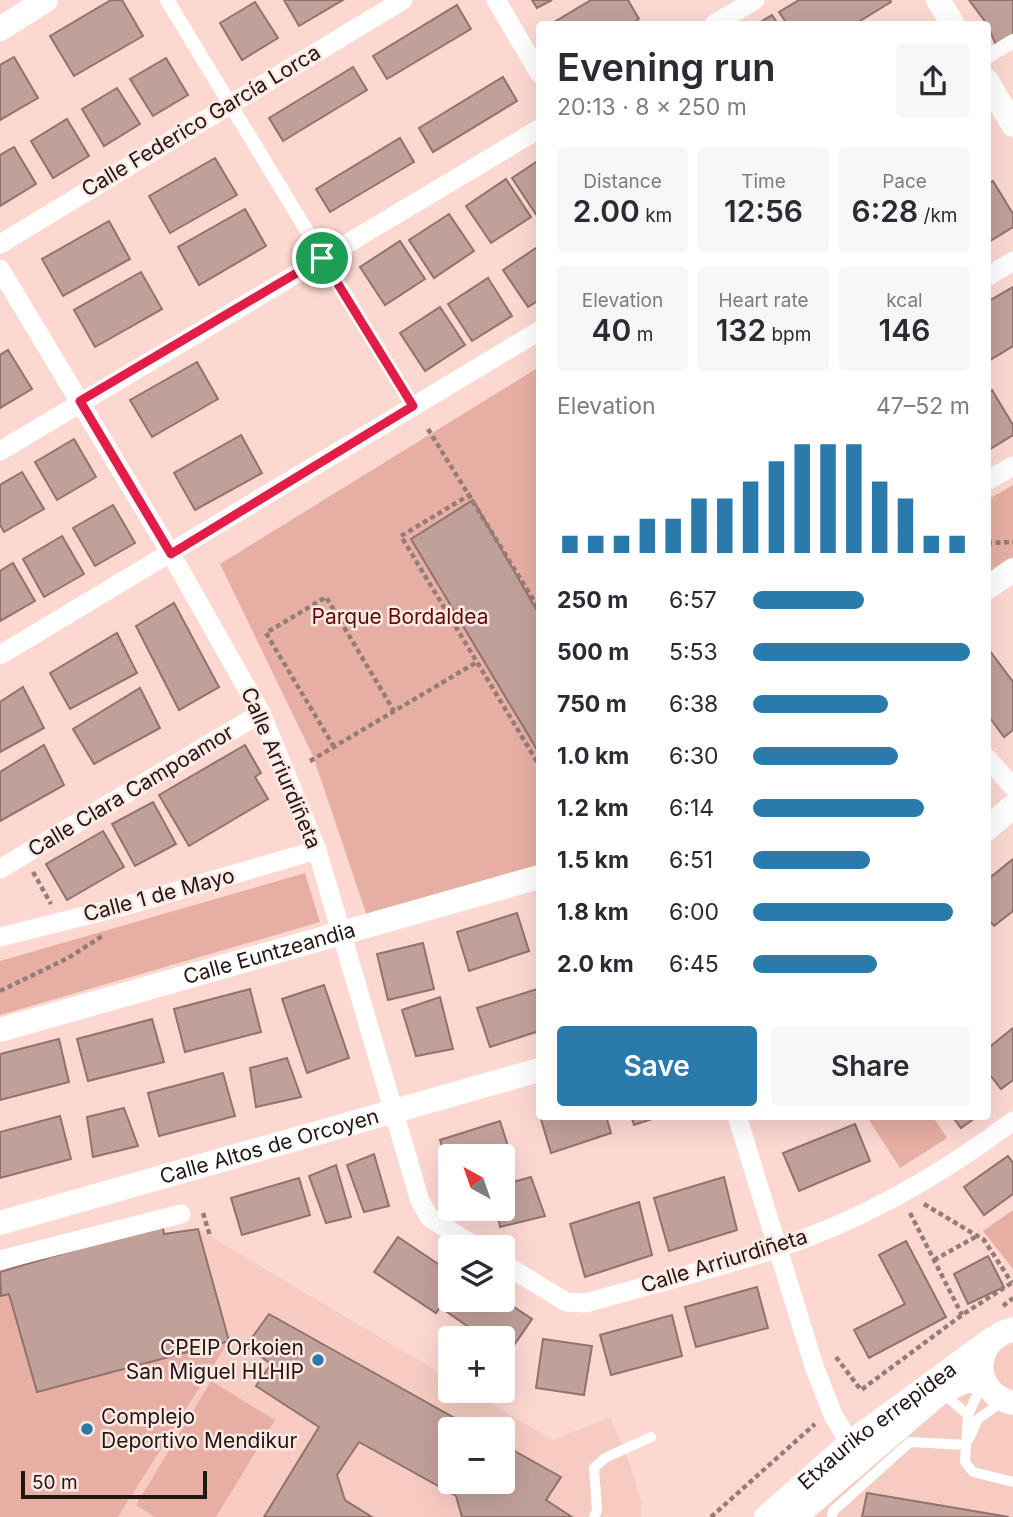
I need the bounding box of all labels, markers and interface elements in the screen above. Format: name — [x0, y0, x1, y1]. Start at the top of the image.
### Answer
street label: Calle Federico García Lorca — [77, 39, 325, 202]
text: Evening run — [557, 44, 775, 90]
button: share — [896, 44, 970, 118]
text: 20:13 · 8 × 250 m — [557, 93, 747, 121]
text: Distance — [583, 170, 662, 193]
text: Time — [741, 170, 786, 193]
text: Pace — [882, 170, 927, 193]
text: 2.00 — [573, 193, 640, 229]
text: 12:56 — [724, 193, 803, 229]
text: 6:28 — [852, 193, 918, 229]
text: km — [640, 204, 672, 227]
text: /km — [918, 204, 957, 227]
pin — [292, 228, 352, 288]
icon: arrive — [303, 239, 341, 277]
text: Elevation — [582, 289, 663, 312]
text: Heart rate — [719, 289, 809, 312]
text: kcal — [886, 289, 923, 312]
text: 40 — [592, 312, 631, 348]
text: 132 — [716, 312, 766, 348]
text: 146 — [879, 312, 930, 348]
text: m — [631, 323, 653, 346]
text: bpm — [766, 323, 811, 346]
text: Elevation — [557, 392, 656, 420]
text: 47–52 m — [876, 392, 970, 420]
text: 250 m — [557, 586, 628, 614]
text: 6:57 — [669, 586, 717, 614]
park label: Parque Bordaldea — [312, 604, 488, 629]
text: 500 m — [557, 638, 629, 666]
text: 5:53 — [669, 638, 718, 666]
street label: Calle Arriurdiñeta — [236, 683, 327, 852]
text: 750 m — [557, 690, 627, 718]
text: 6:38 — [669, 690, 718, 718]
street label: Calle Clara Campoamor — [24, 719, 238, 862]
text: 1.0 km — [557, 742, 629, 770]
text: 6:30 — [669, 742, 719, 770]
text: 1.2 km — [557, 794, 629, 822]
text: 6:14 — [669, 794, 714, 822]
text: 1.5 km — [557, 846, 629, 874]
text: 6:51 — [669, 846, 713, 874]
street label: Calle 1 de Mayo — [81, 862, 237, 927]
text: 1.8 km — [557, 898, 629, 926]
text: 6:00 — [669, 898, 719, 926]
street label: Calle Euntzeandia — [180, 917, 358, 989]
text: 2.0 km — [557, 950, 634, 978]
text: 6:45 — [669, 950, 719, 978]
button: Save — [557, 1026, 757, 1106]
button: Share — [771, 1026, 970, 1106]
street label: Calle Altos de Orcoyen — [157, 1103, 382, 1189]
north arrow — [438, 1144, 514, 1222]
map controls — [438, 1144, 515, 1494]
street label: Calle Arriurdiñeta — [638, 1223, 810, 1298]
button: layers — [438, 1235, 515, 1312]
button: + — [438, 1326, 515, 1403]
place label: CPEIP Orkoien San Miguel HLHIP — [126, 1335, 304, 1384]
marker: CPEIP Orkoien San Miguel HLHIP — [310, 1352, 326, 1368]
street label: Etxauriko errepidea — [793, 1356, 961, 1495]
place label: Complejo Deportivo Mendikur — [101, 1404, 297, 1453]
button: − — [438, 1417, 515, 1494]
marker: Complejo Deportivo Mendikur — [79, 1421, 95, 1437]
scale bar — [21, 1468, 206, 1500]
text: 50 m — [32, 1471, 78, 1494]

